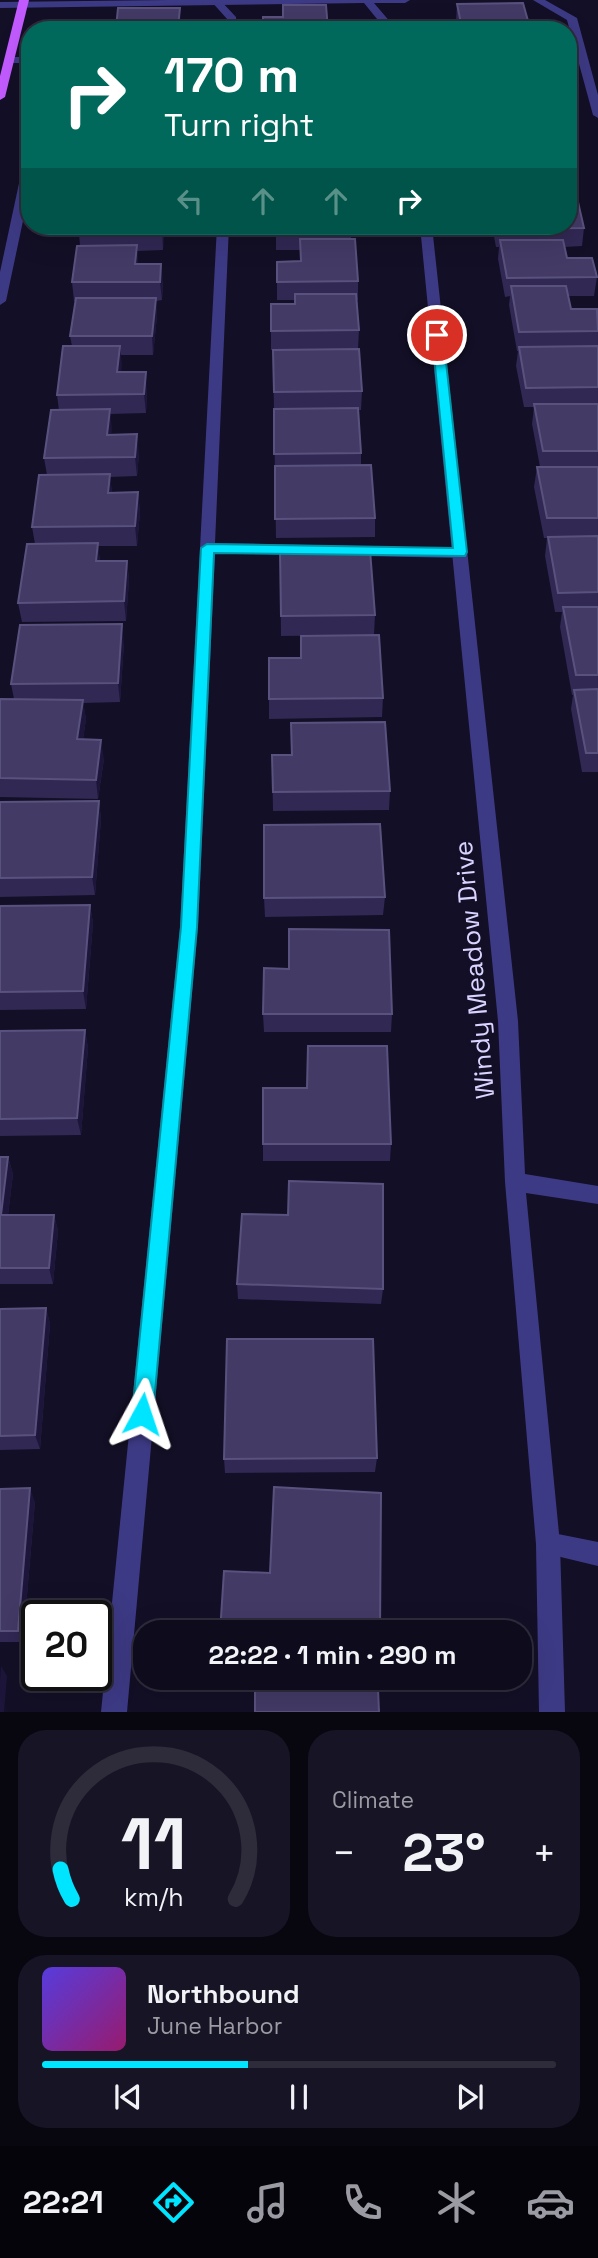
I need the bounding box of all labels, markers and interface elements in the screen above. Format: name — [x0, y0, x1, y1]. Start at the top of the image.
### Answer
text: 170 m — [164, 44, 299, 106]
icon: right — [49, 49, 140, 140]
text: Turn right — [164, 105, 314, 145]
icon: left — [171, 182, 209, 220]
icon: ahead — [244, 182, 282, 220]
icon: ahead — [317, 182, 355, 220]
icon: right — [390, 182, 428, 220]
pin — [407, 305, 467, 365]
icon: arrive — [418, 316, 456, 354]
street label: Windy Meadow Drive — [446, 839, 502, 1101]
position arrow — [105, 1377, 179, 1451]
speed limit sign: 20 — [21, 1600, 112, 1691]
text: 22:22 · 1 min · 290 m — [209, 1638, 456, 1672]
text: Climate — [332, 1785, 414, 1815]
text: 11 — [121, 1798, 187, 1891]
text: 23° — [403, 1820, 486, 1886]
text: − — [332, 1829, 356, 1877]
text: + — [532, 1829, 556, 1877]
text: km/h — [124, 1881, 184, 1913]
text: Northbound — [147, 1977, 300, 2011]
text: June Harbor — [147, 2011, 282, 2041]
icon: previous — [109, 2078, 147, 2116]
icon: pause — [280, 2078, 318, 2116]
icon: next — [451, 2078, 489, 2116]
icon: directions — [149, 2178, 198, 2227]
icon: music — [243, 2178, 292, 2227]
icon: phone — [338, 2178, 387, 2227]
icon: climate — [432, 2178, 481, 2227]
icon: car — [526, 2178, 575, 2227]
text: 22:21 — [23, 2182, 104, 2222]

